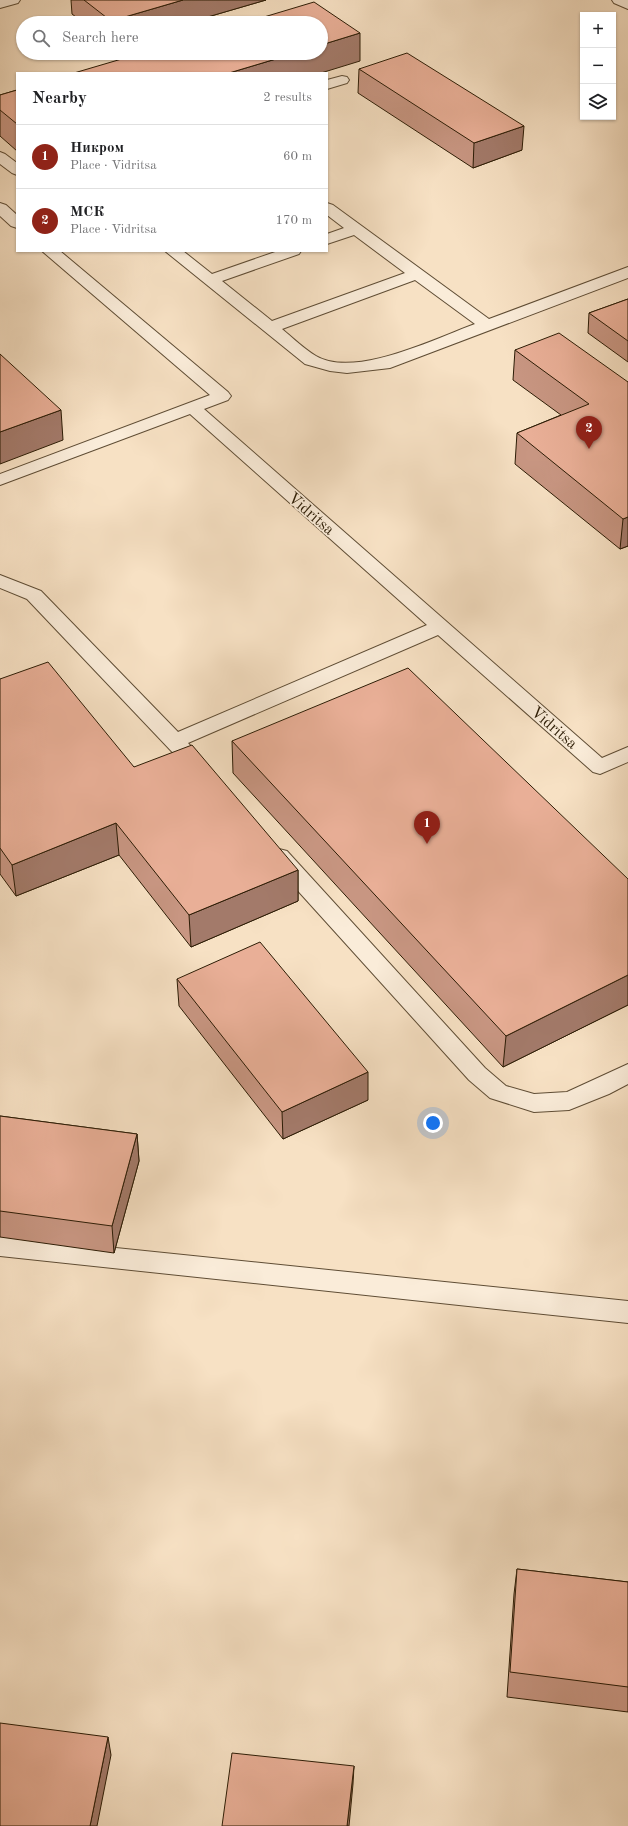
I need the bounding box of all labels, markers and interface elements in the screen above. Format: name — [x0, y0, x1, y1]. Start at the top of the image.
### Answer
map controls — [580, 12, 616, 120]
button: + — [580, 12, 616, 48]
search box — [16, 16, 328, 60]
icon: search — [30, 27, 52, 49]
text: Search here — [62, 31, 139, 46]
button: − — [580, 48, 616, 84]
button: layers — [580, 84, 616, 120]
text: Nearby — [32, 90, 87, 107]
text: 2 results — [263, 91, 312, 104]
text: Никром — [70, 141, 124, 156]
text: 1 — [41, 150, 49, 163]
text: 60 m — [283, 150, 312, 163]
text: Place · Vidritsa — [70, 159, 157, 172]
text: МСК — [70, 205, 104, 220]
text: 2 — [41, 214, 49, 227]
text: 170 m — [275, 214, 312, 227]
text: Place · Vidritsa — [70, 223, 157, 236]
pin: 2 — [576, 416, 602, 449]
street label: Vidritsa — [284, 490, 337, 539]
street label: Vidritsa — [527, 704, 580, 753]
pin: 1 — [414, 811, 440, 844]
your location — [423, 1113, 443, 1133]

